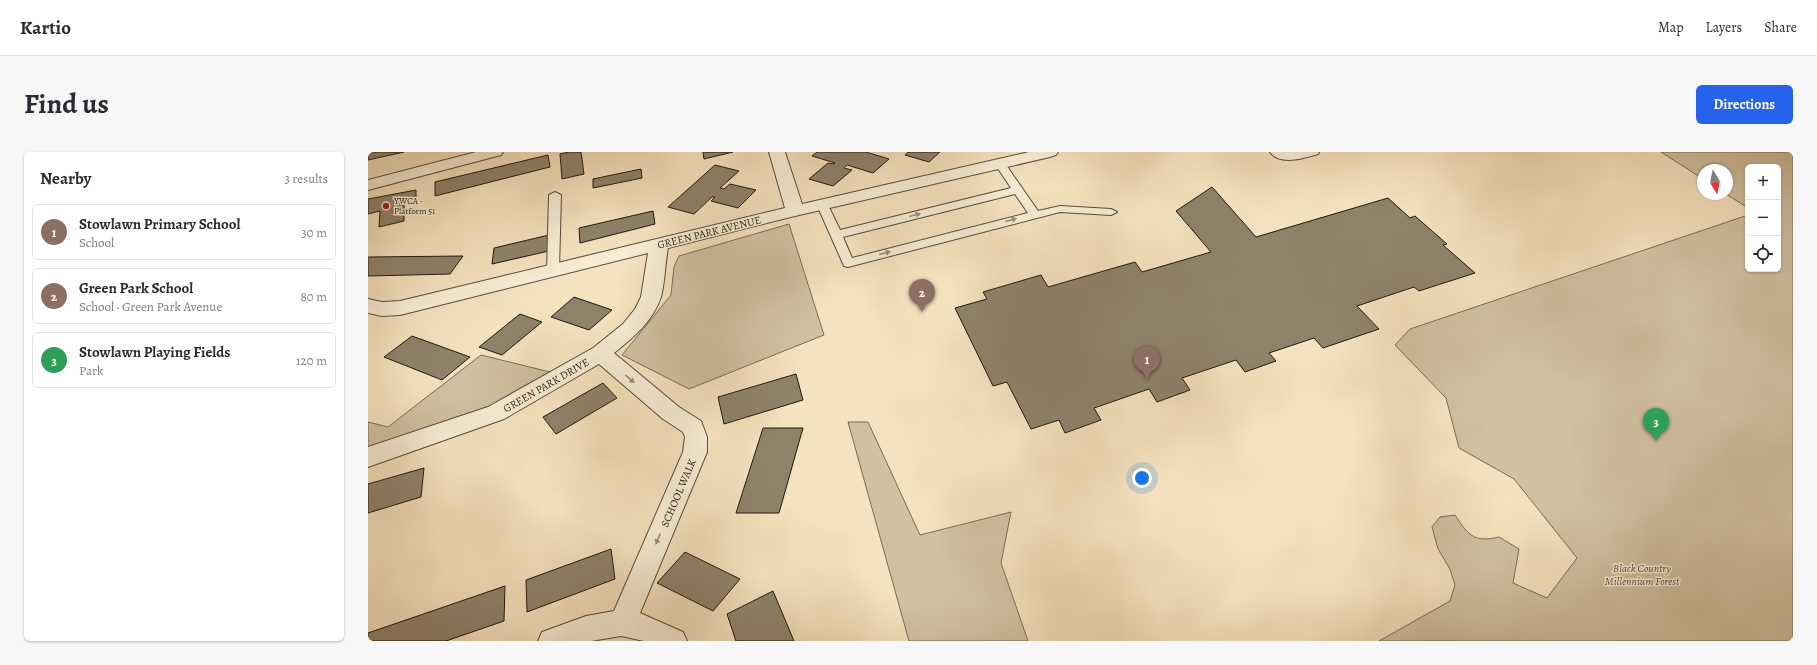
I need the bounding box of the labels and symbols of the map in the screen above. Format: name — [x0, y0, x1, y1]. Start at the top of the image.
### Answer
north arrow — [1697, 164, 1733, 200]
place label: YWCA - Platform 51 — [393, 195, 435, 217]
marker: YWCA - Platform 51 — [381, 201, 391, 211]
street label: GREEN PARK AVENUE — [656, 212, 762, 253]
one-way arrow — [909, 212, 921, 218]
one-way arrow — [1005, 217, 1017, 223]
one-way arrow — [879, 249, 892, 255]
pin: 2 — [909, 279, 935, 312]
pin: 1 — [1134, 346, 1160, 379]
street label: GREEN PARK DRIVE — [501, 355, 592, 416]
one-way arrow — [625, 374, 636, 383]
pin: 3 — [1643, 408, 1669, 441]
street label: SCHOOL WALK — [657, 457, 700, 529]
your location — [1132, 468, 1152, 488]
one-way arrow — [655, 534, 661, 545]
park label: Black Country Millennium Forest — [1605, 561, 1680, 589]

